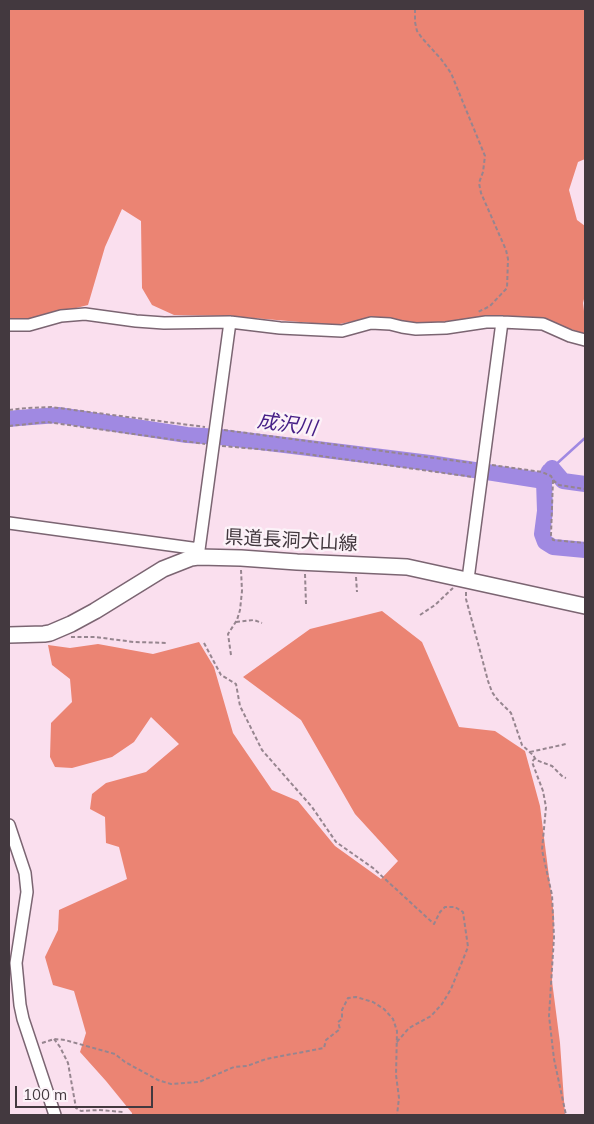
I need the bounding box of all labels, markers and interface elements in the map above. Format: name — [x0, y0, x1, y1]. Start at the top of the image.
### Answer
water label: 成沢川 — [256, 409, 318, 441]
street label: 県道長洞犬山線 — [224, 526, 358, 556]
scale bar — [18, 1076, 155, 1108]
text: 100 m — [23, 1085, 67, 1104]

